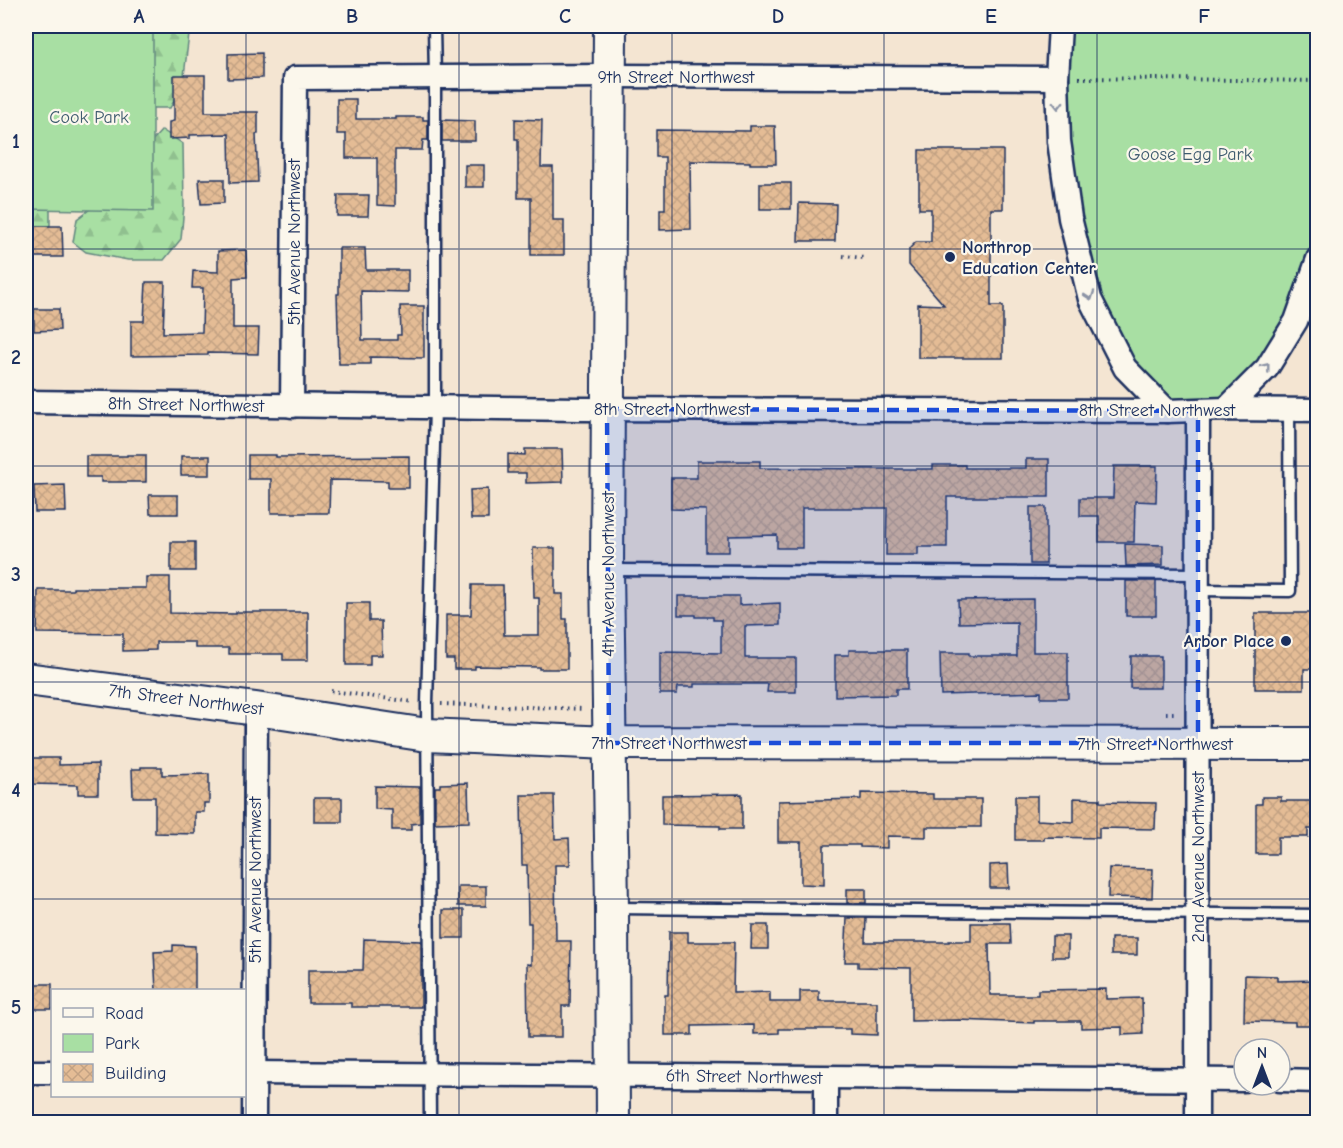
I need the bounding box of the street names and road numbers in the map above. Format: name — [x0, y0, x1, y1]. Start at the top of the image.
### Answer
street label: 9th Street Northwest — [598, 67, 755, 88]
street label: 5th Avenue Northwest — [284, 158, 305, 325]
street label: 8th Street Northwest — [108, 393, 265, 417]
street label: 8th Street Northwest — [594, 399, 751, 420]
street label: 8th Street Northwest — [1079, 400, 1236, 421]
street label: 4th Avenue Northwest — [598, 490, 619, 657]
street label: 7th Street Northwest — [107, 680, 265, 720]
street label: 7th Street Northwest — [591, 733, 748, 754]
street label: 7th Street Northwest — [1077, 734, 1234, 755]
street label: 2nd Avenue Northwest — [1188, 771, 1209, 943]
street label: 5th Avenue Northwest — [245, 796, 266, 963]
street label: 6th Street Northwest — [665, 1065, 824, 1089]

